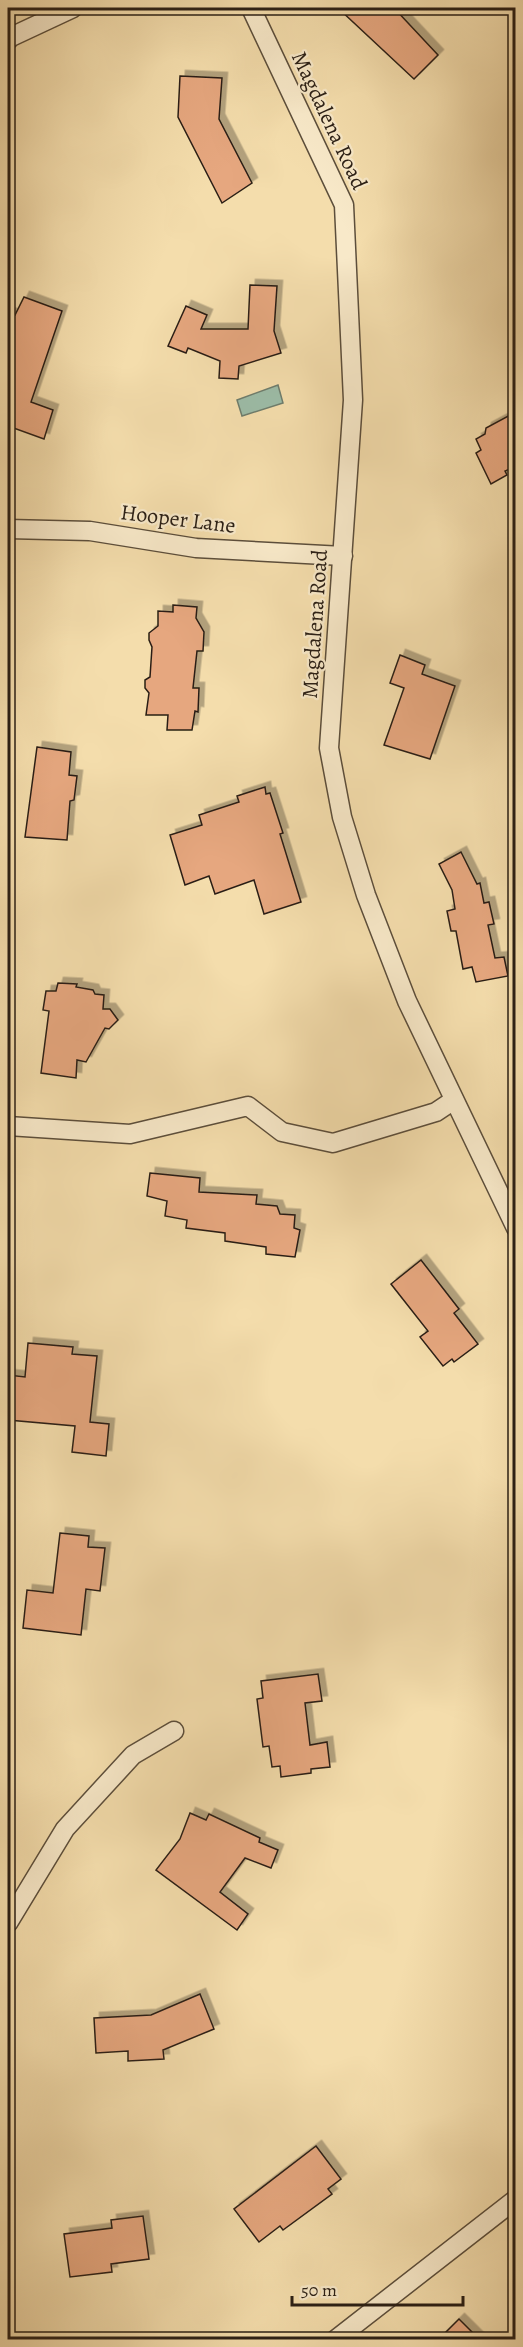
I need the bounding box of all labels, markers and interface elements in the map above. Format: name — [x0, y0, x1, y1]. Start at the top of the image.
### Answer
street label: Magdalena Road — [284, 46, 374, 195]
street label: Hooper Lane — [119, 497, 237, 541]
street label: Magdalena Road — [295, 548, 335, 700]
scale bar — [292, 2269, 463, 2307]
text: 50 m — [301, 2278, 337, 2302]

